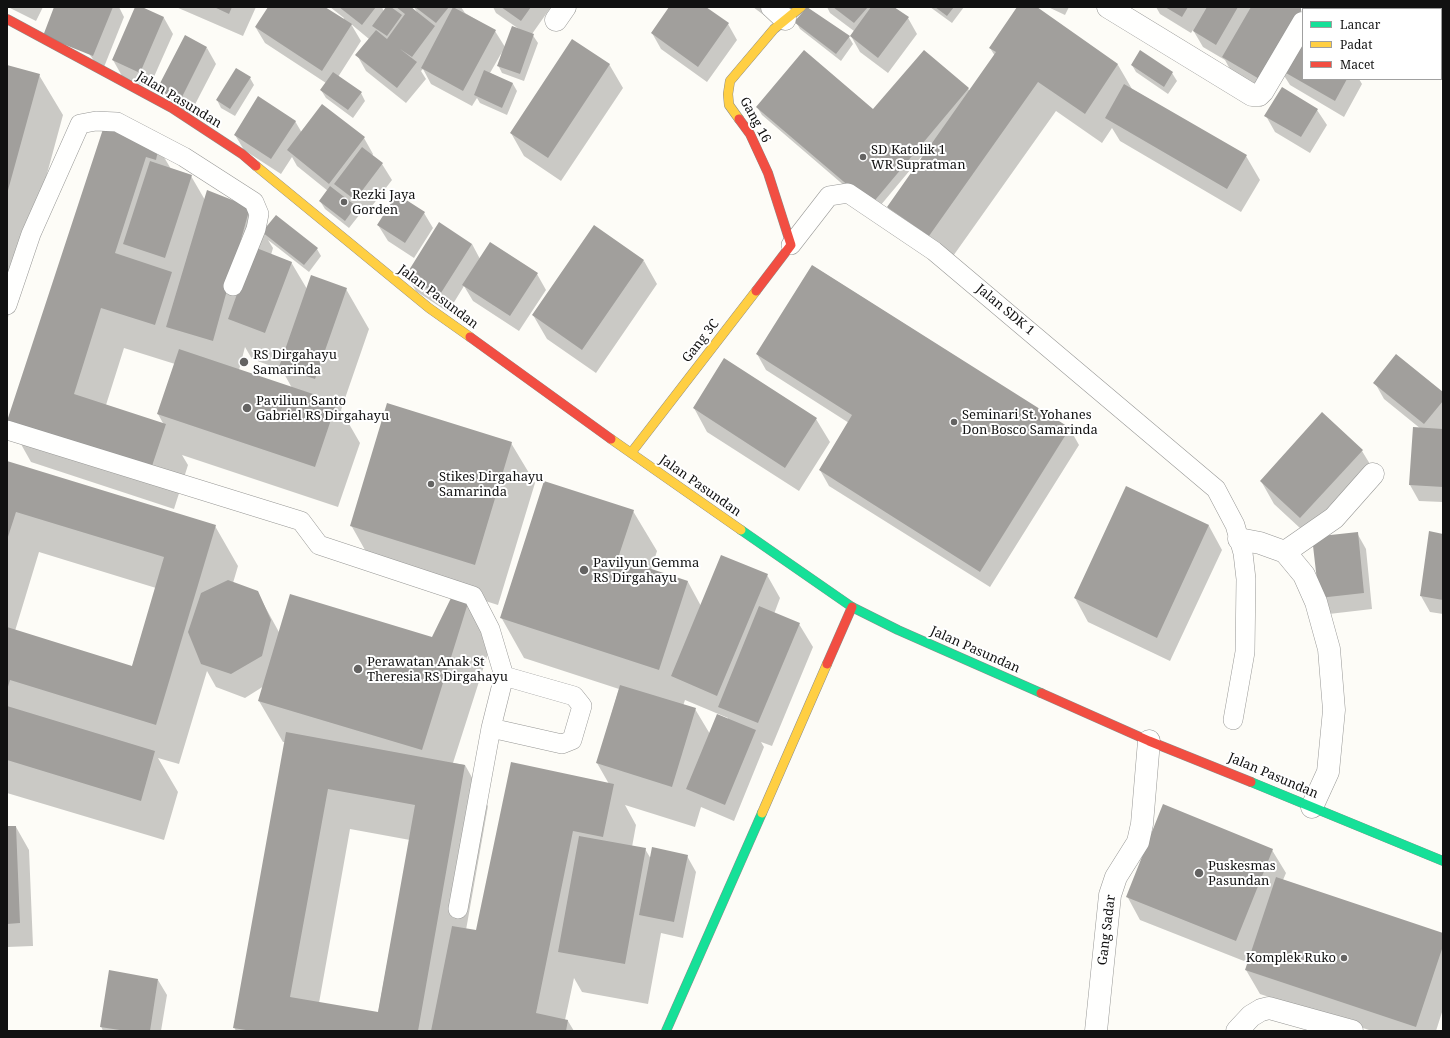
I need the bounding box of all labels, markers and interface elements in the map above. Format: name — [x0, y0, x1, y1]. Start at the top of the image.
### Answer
legend — [1302, 8, 1442, 80]
text: Lancar — [1340, 16, 1380, 33]
text: Padat — [1340, 36, 1372, 53]
text: Macet — [1340, 56, 1375, 73]
street label: Jalan Pasundan — [134, 68, 224, 132]
street label: Gang 16 — [736, 94, 774, 146]
place label: SD Katolik 1 WR Supratman — [871, 142, 966, 173]
marker: SD Katolik 1 WR Supratman — [858, 152, 868, 162]
place label: Rezki Jaya Gorden — [352, 187, 416, 218]
marker: Rezki Jaya Gorden — [339, 197, 349, 207]
street label: Jalan Pasundan — [395, 262, 481, 332]
street label: Jalan SDK 1 — [973, 281, 1037, 339]
street label: Gang 3C — [679, 316, 723, 366]
place label: RS Dirgahayu Samarinda — [253, 347, 337, 378]
marker: RS Dirgahayu Samarinda — [238, 356, 250, 368]
place label: Paviliun Santo Gabriel RS Dirgahayu — [256, 393, 389, 424]
marker: Paviliun Santo Gabriel RS Dirgahayu — [241, 402, 253, 414]
place label: Seminari St. Yohanes Don Bosco Samarinda — [962, 407, 1098, 438]
marker: Seminari St. Yohanes Don Bosco Samarinda — [949, 417, 959, 427]
street label: Jalan Pasundan — [656, 452, 744, 520]
place label: Stikes Dirgahayu Samarinda — [439, 469, 543, 500]
marker: Stikes Dirgahayu Samarinda — [426, 479, 436, 489]
place label: Pavilyun Gemma RS Dirgahayu — [593, 555, 699, 586]
marker: Pavilyun Gemma RS Dirgahayu — [578, 564, 590, 576]
street label: Jalan Pasundan — [928, 623, 1022, 677]
place label: Perawatan Anak St Theresia RS Dirgahayu — [367, 654, 508, 685]
marker: Perawatan Anak St Theresia RS Dirgahayu — [352, 663, 364, 675]
street label: Jalan Pasundan — [1226, 750, 1320, 802]
place label: Puskesmas Pasundan — [1208, 858, 1276, 889]
marker: Puskesmas Pasundan — [1193, 867, 1205, 879]
street label: Gang Sadar — [1095, 894, 1119, 966]
place label: Komplek Ruko — [1246, 950, 1336, 966]
marker: Komplek Ruko — [1339, 953, 1349, 963]

